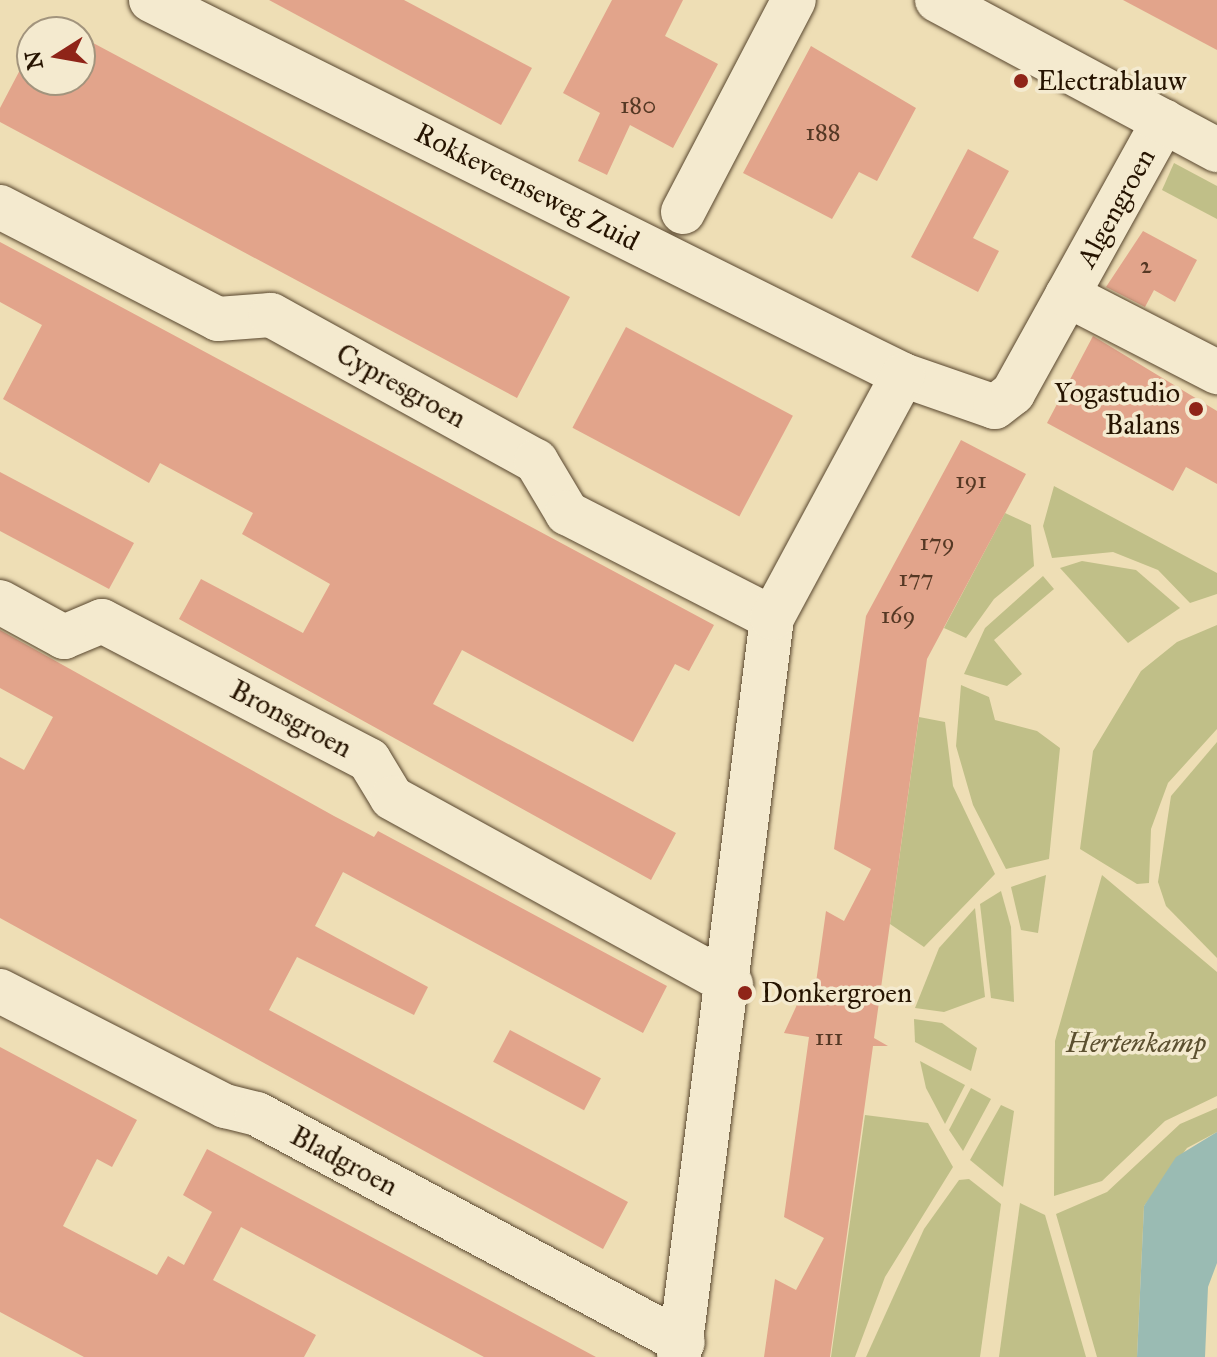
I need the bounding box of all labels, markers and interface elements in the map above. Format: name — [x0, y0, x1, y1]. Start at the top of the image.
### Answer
north arrow — [16, 16, 96, 96]
text: N — [19, 49, 49, 72]
place label: Electrablauw — [1037, 64, 1186, 98]
marker: Electrablauw — [1012, 72, 1030, 90]
house number: 180 — [620, 92, 656, 120]
street label: Rokkeveenseweg Zuid — [409, 116, 645, 258]
house number: 188 — [805, 119, 841, 147]
street label: Algengroen — [1070, 143, 1162, 273]
house number: 2 — [1140, 252, 1152, 280]
street label: Cypresgroen — [330, 337, 472, 435]
place label: Yogastudio Balans — [1054, 376, 1180, 442]
marker: Yogastudio Balans — [1187, 400, 1205, 418]
house number: 191 — [955, 467, 987, 495]
house number: 179 — [919, 529, 955, 557]
house number: 177 — [898, 565, 934, 593]
house number: 169 — [881, 602, 915, 630]
street label: Bronsgroen — [224, 673, 358, 765]
place label: Donkergroen — [761, 976, 912, 1010]
marker: Donkergroen — [736, 984, 754, 1002]
house number: 111 — [815, 1024, 843, 1052]
park label: Hertenkamp — [1066, 1026, 1206, 1060]
street label: Bladgroen — [285, 1119, 403, 1203]

